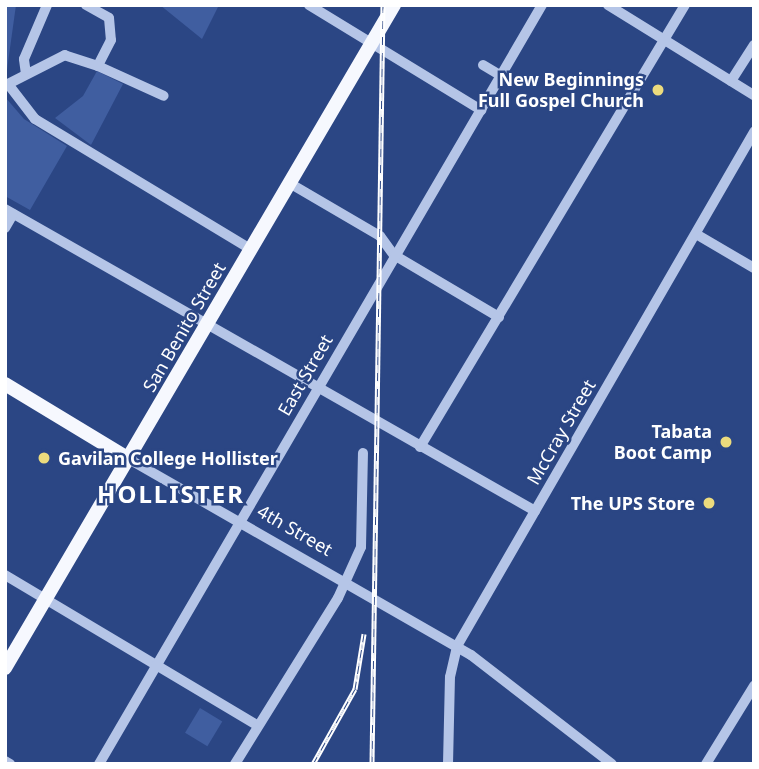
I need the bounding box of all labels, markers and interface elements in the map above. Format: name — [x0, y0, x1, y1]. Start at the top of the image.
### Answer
place label: New Beginnings Full Gospel Church — [478, 69, 644, 112]
marker: New Beginnings Full Gospel Church — [650, 82, 666, 98]
street label: San Benito Street — [138, 258, 230, 396]
street label: East Street — [273, 331, 337, 419]
street label: McCray Street — [522, 376, 600, 488]
place label: Tabata Boot Camp — [614, 421, 712, 464]
marker: Tabata Boot Camp — [718, 434, 734, 450]
place label: Gavilan College Hollister — [58, 447, 278, 469]
marker: Gavilan College Hollister — [36, 450, 52, 466]
district label: HOLLISTER — [98, 480, 244, 508]
place label: The UPS Store — [571, 492, 695, 514]
marker: The UPS Store — [701, 495, 717, 511]
street label: 4th Street — [254, 500, 336, 560]

